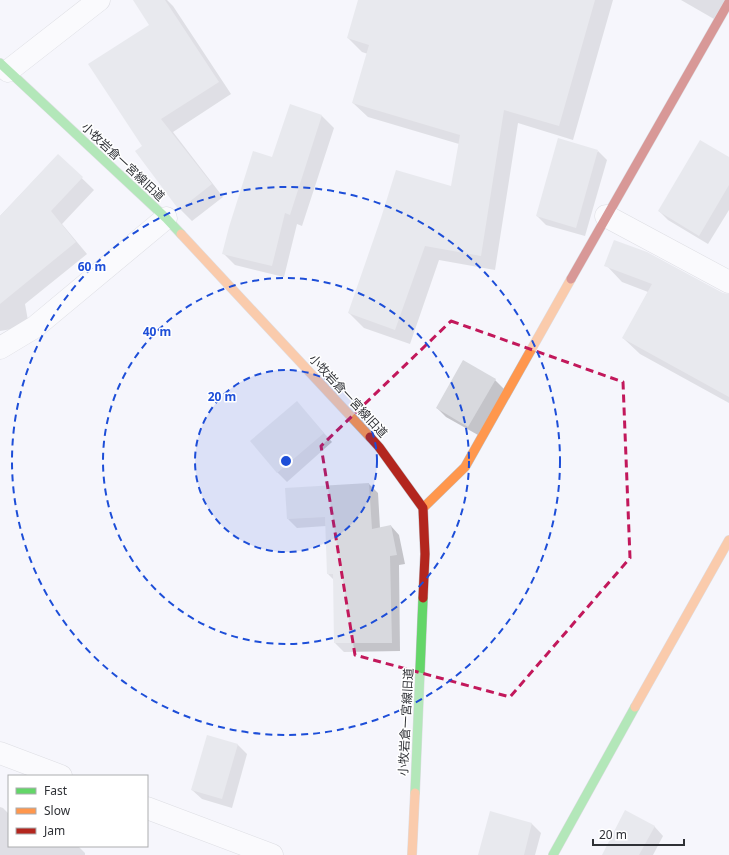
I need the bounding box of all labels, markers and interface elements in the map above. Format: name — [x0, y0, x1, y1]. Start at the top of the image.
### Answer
street label: 小牧岩倉一宮線旧道 — [78, 119, 169, 205]
text: 60 m — [78, 258, 106, 275]
text: 40 m — [143, 323, 171, 340]
street label: 小牧岩倉一宮線旧道 — [305, 350, 391, 441]
text: 20 m — [208, 388, 236, 405]
centre of rings — [279, 454, 293, 468]
street label: 小牧岩倉一宮線旧道 — [394, 668, 417, 776]
legend — [8, 775, 148, 847]
text: Fast — [44, 782, 68, 799]
text: Slow — [44, 802, 71, 819]
scale bar — [593, 821, 684, 847]
text: Jam — [43, 822, 65, 839]
text: 20 m — [599, 826, 627, 843]

